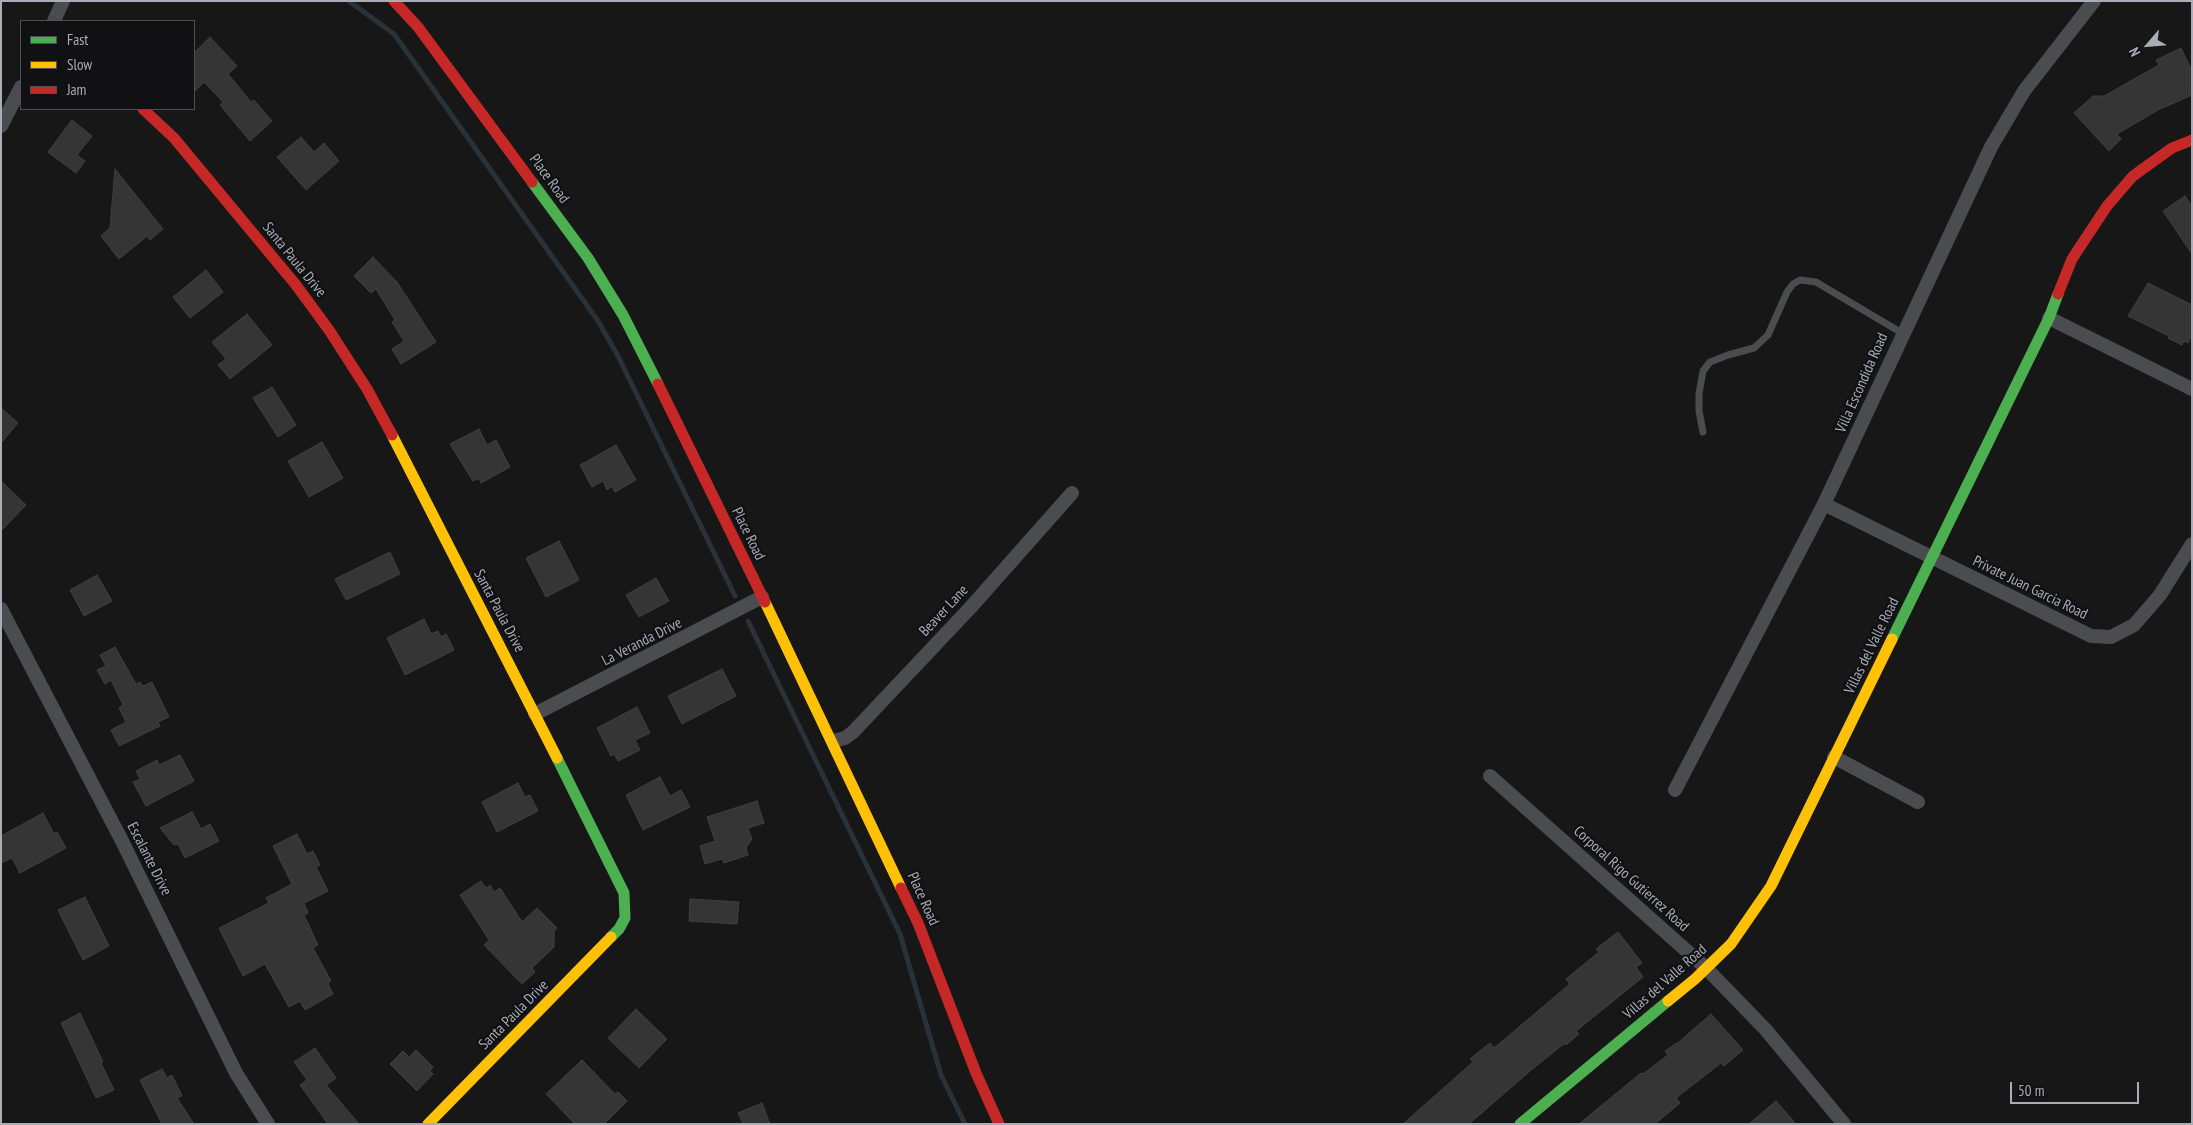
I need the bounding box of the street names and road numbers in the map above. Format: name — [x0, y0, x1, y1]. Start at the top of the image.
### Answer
street label: Place Road — [525, 151, 573, 207]
street label: Santa Paula Drive — [258, 219, 330, 301]
street label: Villa Escondida Road — [1832, 330, 1892, 436]
street label: Place Road — [728, 505, 768, 563]
street label: Private Juan Garcia Road — [1970, 552, 2090, 624]
street label: Santa Paula Drive — [470, 567, 528, 655]
street label: Beaver Lane — [916, 582, 972, 640]
street label: Villas del Valle Road — [1841, 595, 1903, 697]
street label: La Veranda Drive — [599, 614, 685, 670]
street label: Escalante Drive — [123, 819, 175, 899]
street label: Corporal Rigo Gutierrez Road — [1569, 822, 1693, 936]
street label: Place Road — [903, 870, 943, 928]
street label: Villas del Valle Road — [1619, 941, 1711, 1023]
street label: Santa Paula Drive — [475, 976, 553, 1054]

